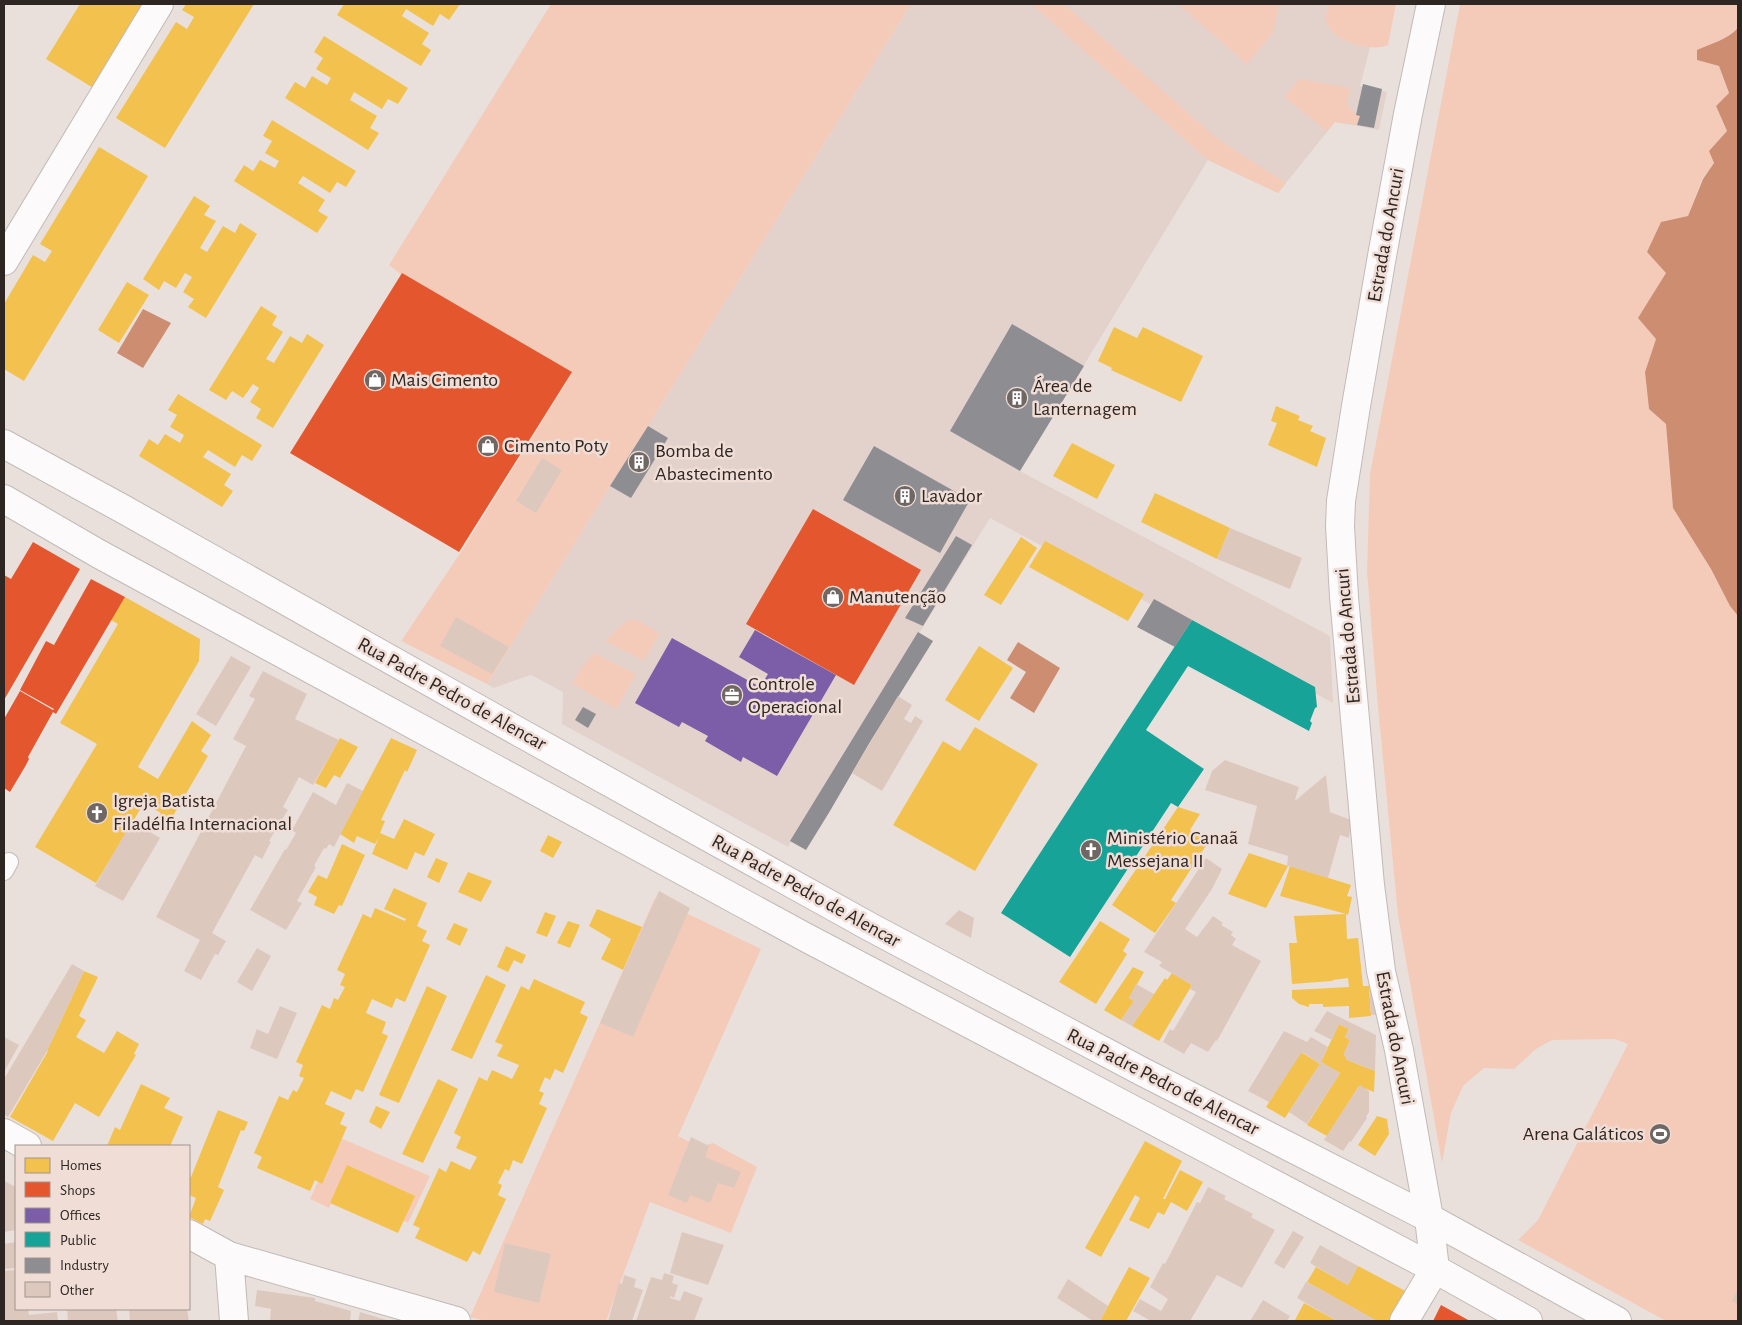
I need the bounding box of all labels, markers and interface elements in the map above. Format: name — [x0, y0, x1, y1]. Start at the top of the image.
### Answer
street label: Estrada do Ancuri — [1364, 166, 1408, 304]
shop icon: Mais Cimento — [363, 368, 387, 392]
place label: Mais Cimento — [391, 370, 498, 390]
place label: Área de Lanternagem — [1033, 375, 1137, 419]
building icon: Área de Lanternagem — [1005, 386, 1029, 410]
shop icon: Cimento Poty — [476, 434, 500, 458]
place label: Cimento Poty — [504, 436, 609, 456]
place label: Bomba de Abastecimento — [655, 441, 773, 484]
building icon: Bomba de Abastecimento — [627, 450, 651, 474]
building icon: Lavador — [893, 484, 917, 508]
place label: Lavador — [921, 486, 983, 506]
street label: Estrada do Ancuri — [1332, 567, 1364, 705]
shop icon: Manutenção — [821, 585, 845, 609]
place label: Manutenção — [849, 587, 946, 607]
street label: Rua Padre Pedro de Alencar — [354, 634, 550, 755]
place label: Controle Operacional — [748, 674, 842, 717]
office icon: Controle Operacional — [720, 683, 744, 707]
place label: Igreja Batista Filadélfia Internacional — [113, 791, 292, 834]
church icon: Igreja Batista Filadélfia Internacional — [85, 801, 109, 825]
place label: Ministério Canaã Messejana II — [1107, 828, 1238, 871]
street label: Rua Padre Pedro de Alencar — [708, 831, 904, 952]
church icon: Ministério Canaã Messejana II — [1079, 838, 1103, 862]
street label: Estrada do Ancuri — [1372, 969, 1418, 1107]
street label: Rua Padre Pedro de Alencar — [1064, 1025, 1263, 1139]
sports icon: Arena Galáticos — [1648, 1122, 1672, 1146]
place label: Arena Galáticos — [1523, 1124, 1644, 1144]
legend — [15, 1145, 190, 1310]
text: Homes — [60, 1158, 102, 1173]
text: Shops — [60, 1183, 95, 1198]
text: Offices — [60, 1208, 101, 1223]
text: Public — [60, 1233, 96, 1248]
text: Industry — [60, 1258, 109, 1273]
text: Other — [60, 1283, 94, 1298]

